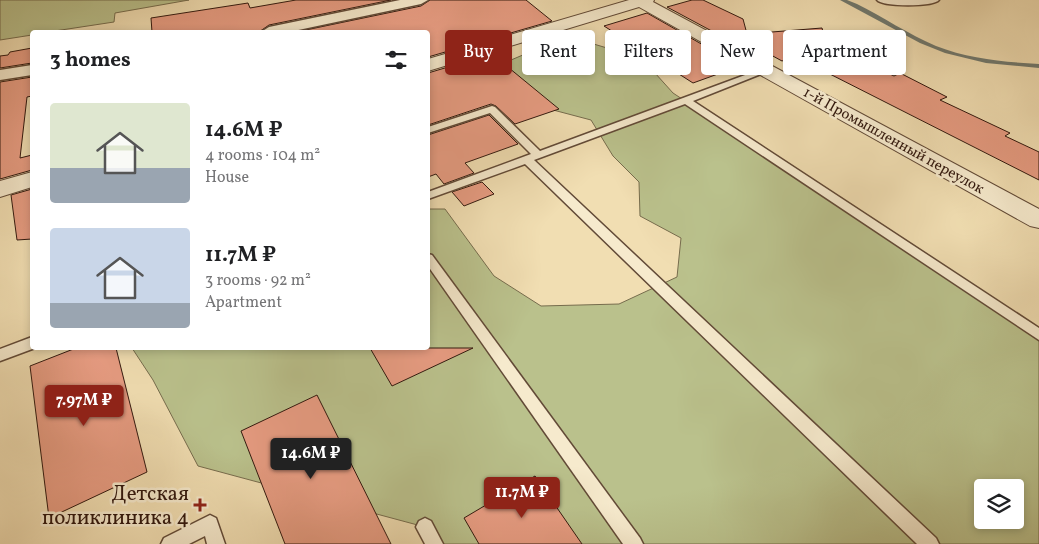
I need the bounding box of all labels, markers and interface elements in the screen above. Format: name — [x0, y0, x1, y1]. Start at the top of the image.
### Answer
chip: Buy — [445, 30, 512, 75]
chip: Rent — [522, 30, 595, 75]
chip: Filters — [605, 30, 691, 75]
chip: New — [701, 30, 773, 75]
chip: Apartment — [783, 30, 906, 75]
text: 3 homes — [50, 46, 131, 75]
icon: filters — [382, 46, 410, 74]
street label: 1-й Промышленный переулок — [799, 83, 988, 200]
text: 14.6M ₽ — [205, 116, 283, 145]
icon: home — [90, 123, 150, 183]
text: 4 rooms · 104 m² — [205, 145, 320, 167]
text: House — [205, 167, 249, 189]
text: 11.7M ₽ — [205, 241, 276, 270]
icon: home — [90, 248, 150, 308]
text: 3 rooms · 92 m² — [205, 270, 311, 292]
text: Apartment — [205, 292, 282, 314]
pin: 7.97M ₽ — [38, 384, 130, 427]
text: 7.97M ₽ — [56, 390, 112, 412]
pin: 14.6M ₽ — [265, 438, 357, 480]
text: 14.6M ₽ — [281, 443, 341, 465]
pin: 11.7M ₽ — [476, 476, 568, 519]
map controls — [974, 479, 1024, 529]
button: layers — [974, 479, 1024, 529]
place label: Детская поликлиника 4 — [42, 480, 189, 533]
text: 11.7M ₽ — [495, 482, 549, 504]
marker: Детская поликлиника 4 — [193, 498, 207, 512]

